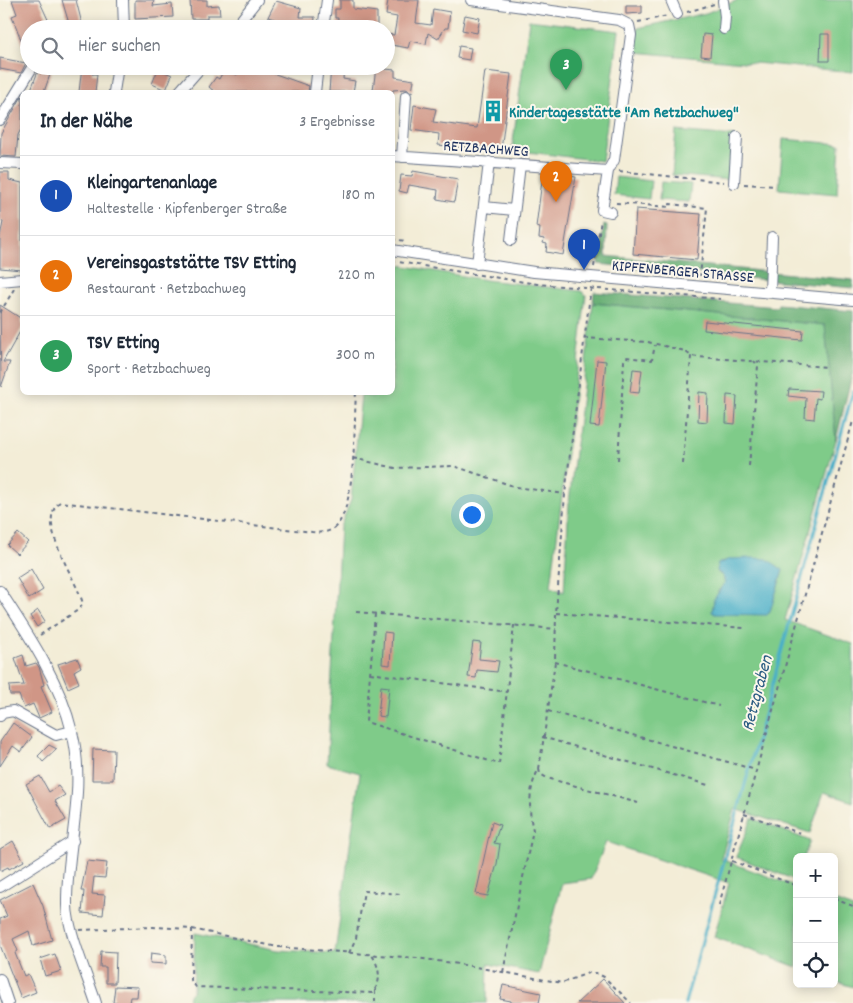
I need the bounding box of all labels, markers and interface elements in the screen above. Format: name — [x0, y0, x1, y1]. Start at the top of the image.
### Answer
search box — [20, 20, 395, 75]
icon: search — [38, 34, 66, 62]
text: Hier suchen — [78, 34, 161, 61]
pin: 3 — [550, 49, 582, 90]
building icon: Kindertagesstätte "Am Retzbachweg" — [480, 98, 506, 124]
place label: Kindertagesstätte "Am Retzbachweg" — [509, 102, 739, 125]
text: In der Nähe — [40, 108, 132, 138]
text: 3 Ergebnisse — [299, 111, 375, 134]
street label: RETZBACHWEG — [442, 135, 529, 164]
pin: 2 — [540, 161, 572, 202]
text: Kleingartenanlage — [87, 171, 217, 198]
text: 1 — [54, 184, 58, 207]
text: 180 m — [342, 184, 375, 207]
text: Haltestelle · Kipfenberger Straße — [87, 198, 287, 221]
pin: 1 — [568, 229, 600, 270]
text: Vereinsgaststätte TSV Etting — [87, 251, 296, 278]
street label: KIPFENBERGER STRASSE — [611, 255, 756, 290]
text: 2 — [53, 264, 60, 287]
text: 220 m — [338, 264, 375, 287]
text: Restaurant · Retzbachweg — [87, 278, 246, 301]
text: TSV Etting — [87, 331, 160, 358]
text: 3 — [52, 344, 60, 367]
text: 300 m — [336, 344, 375, 367]
text: Sport · Retzbachweg — [87, 358, 211, 381]
your location — [459, 502, 485, 528]
water label: Retzgraben — [736, 652, 781, 734]
map controls — [793, 853, 838, 988]
button: + — [793, 853, 838, 898]
button: − — [793, 898, 838, 943]
button: locate — [793, 943, 838, 988]

